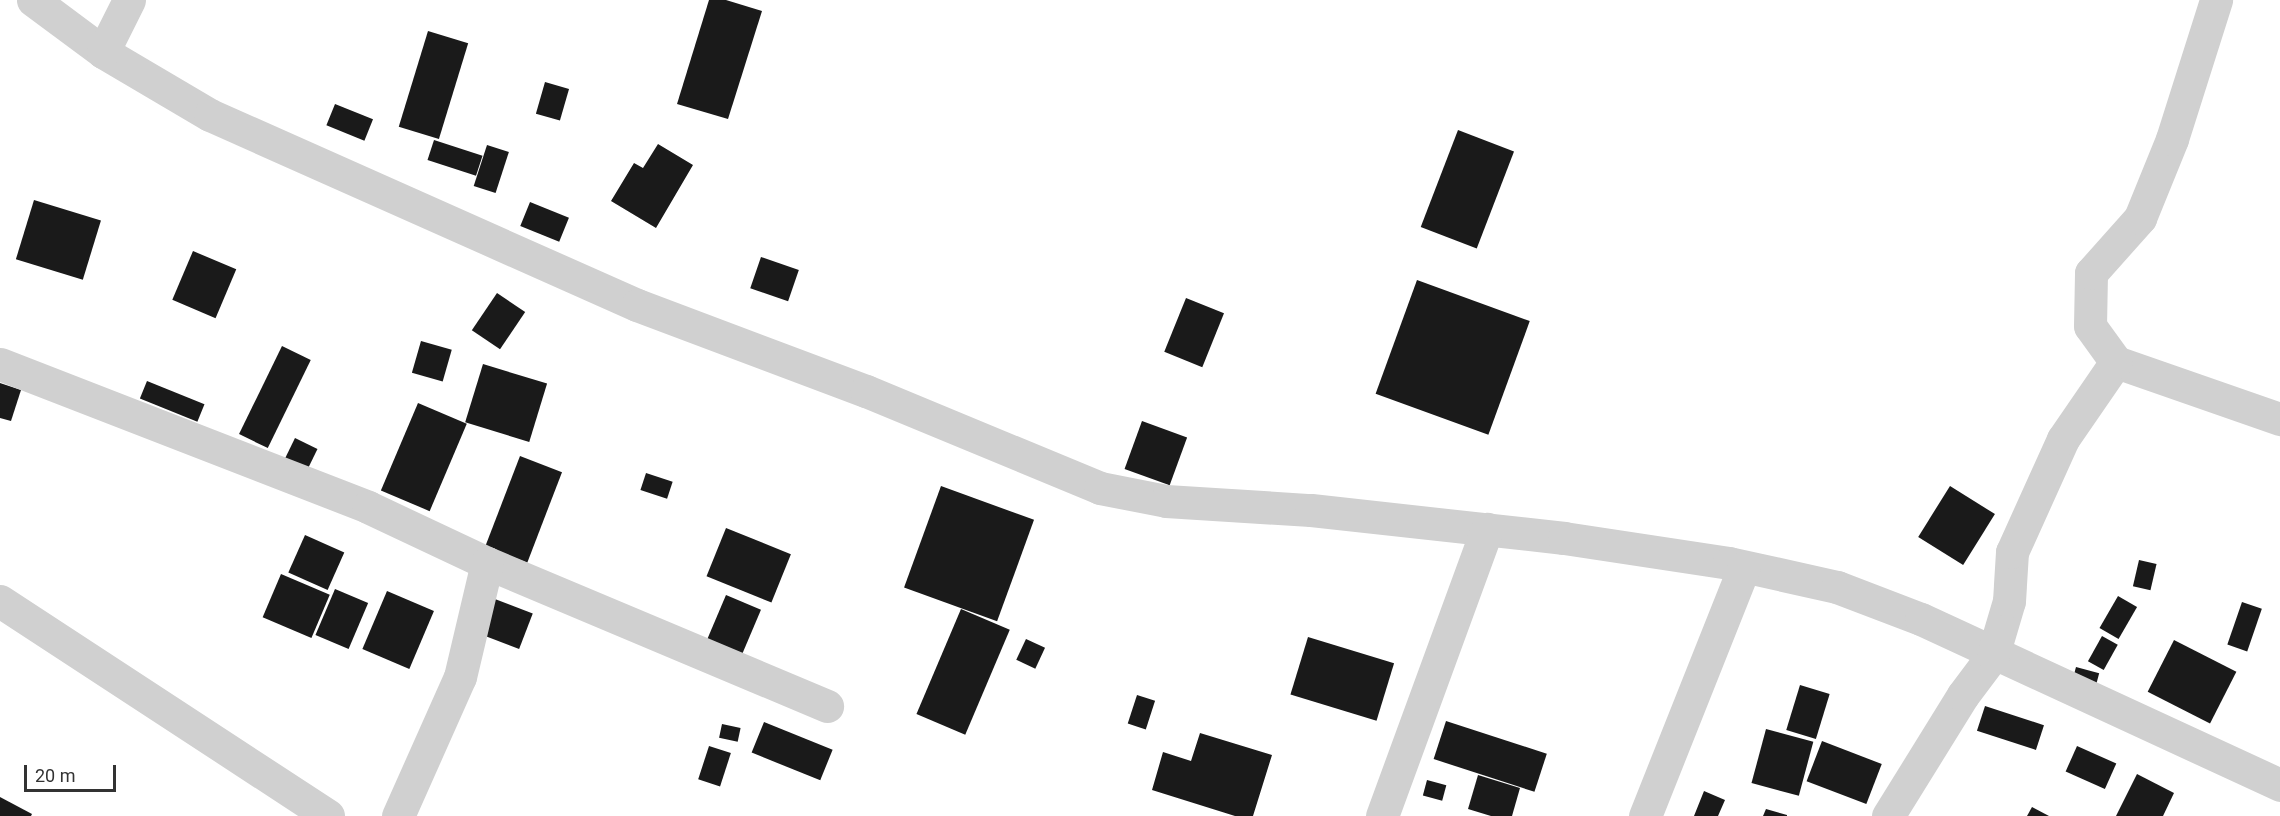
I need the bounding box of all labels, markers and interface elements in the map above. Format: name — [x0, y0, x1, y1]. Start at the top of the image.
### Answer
scale bar — [27, 753, 118, 791]
text: 20 m — [35, 765, 75, 786]

